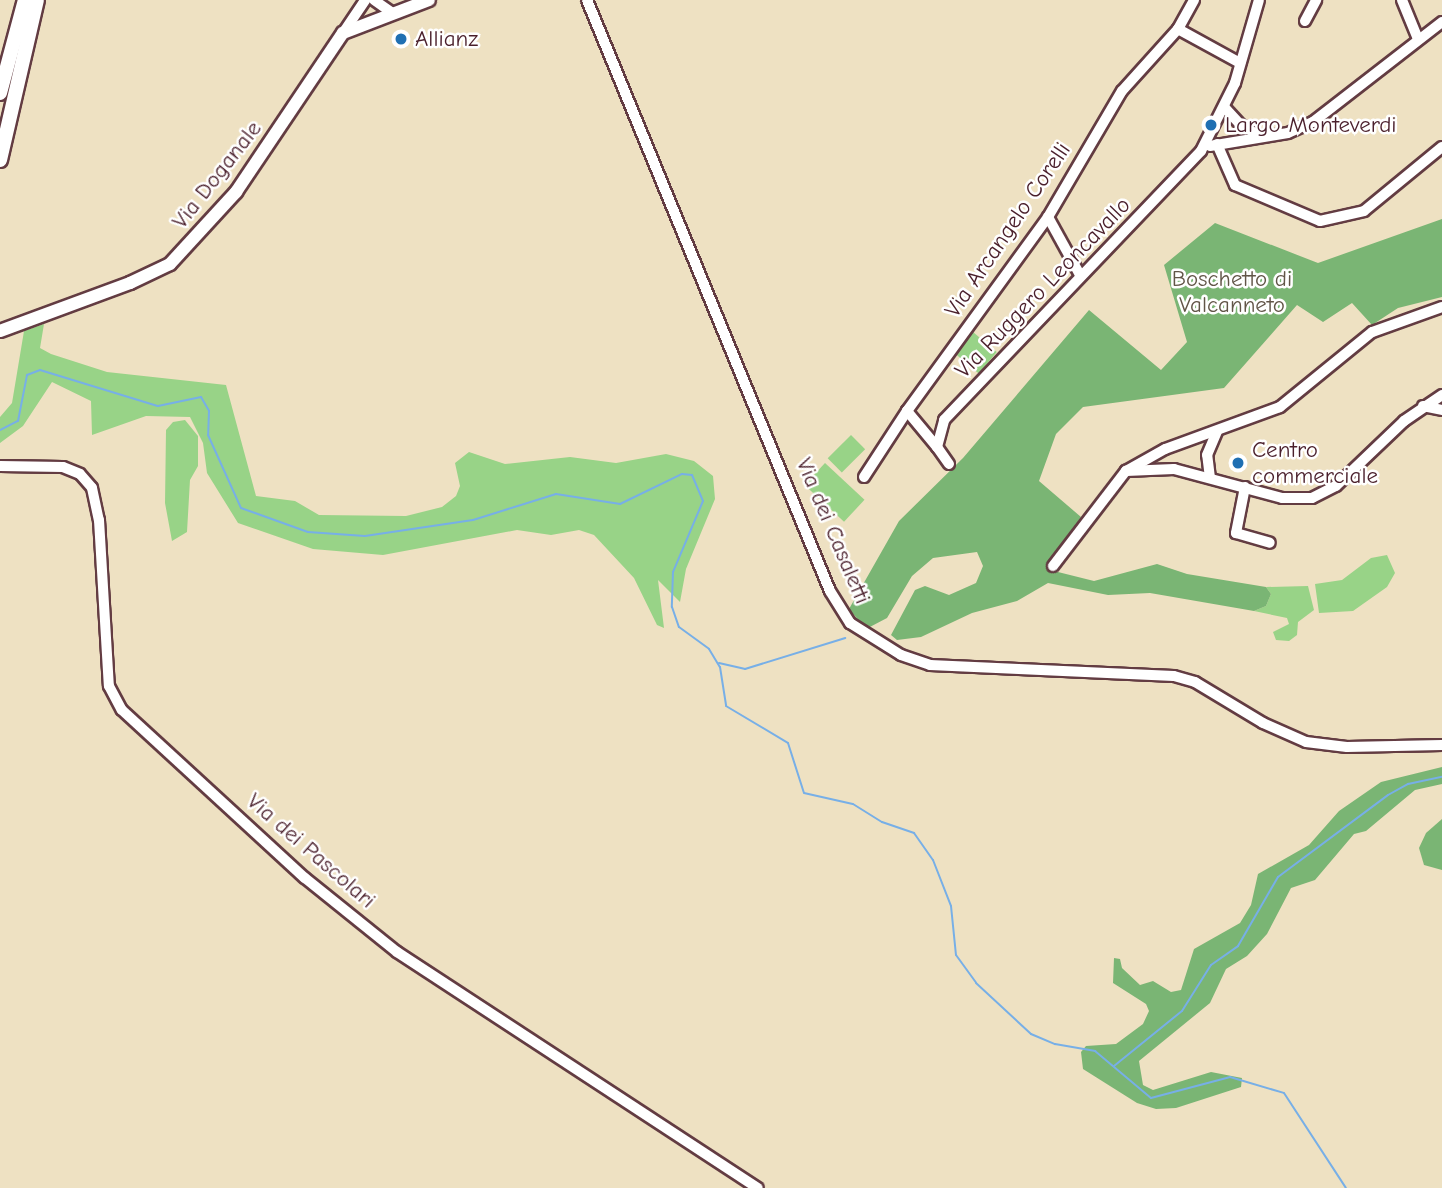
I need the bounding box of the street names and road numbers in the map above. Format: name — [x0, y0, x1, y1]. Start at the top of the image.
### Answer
street label: Via Doganale — [166, 116, 268, 234]
street label: Via Arcangelo Corelli — [939, 137, 1077, 323]
street label: Via Ruggero Leoncavallo — [949, 192, 1137, 384]
street label: Via dei Casaletti — [790, 454, 876, 608]
street label: Via dei Pascolari — [241, 788, 381, 914]

